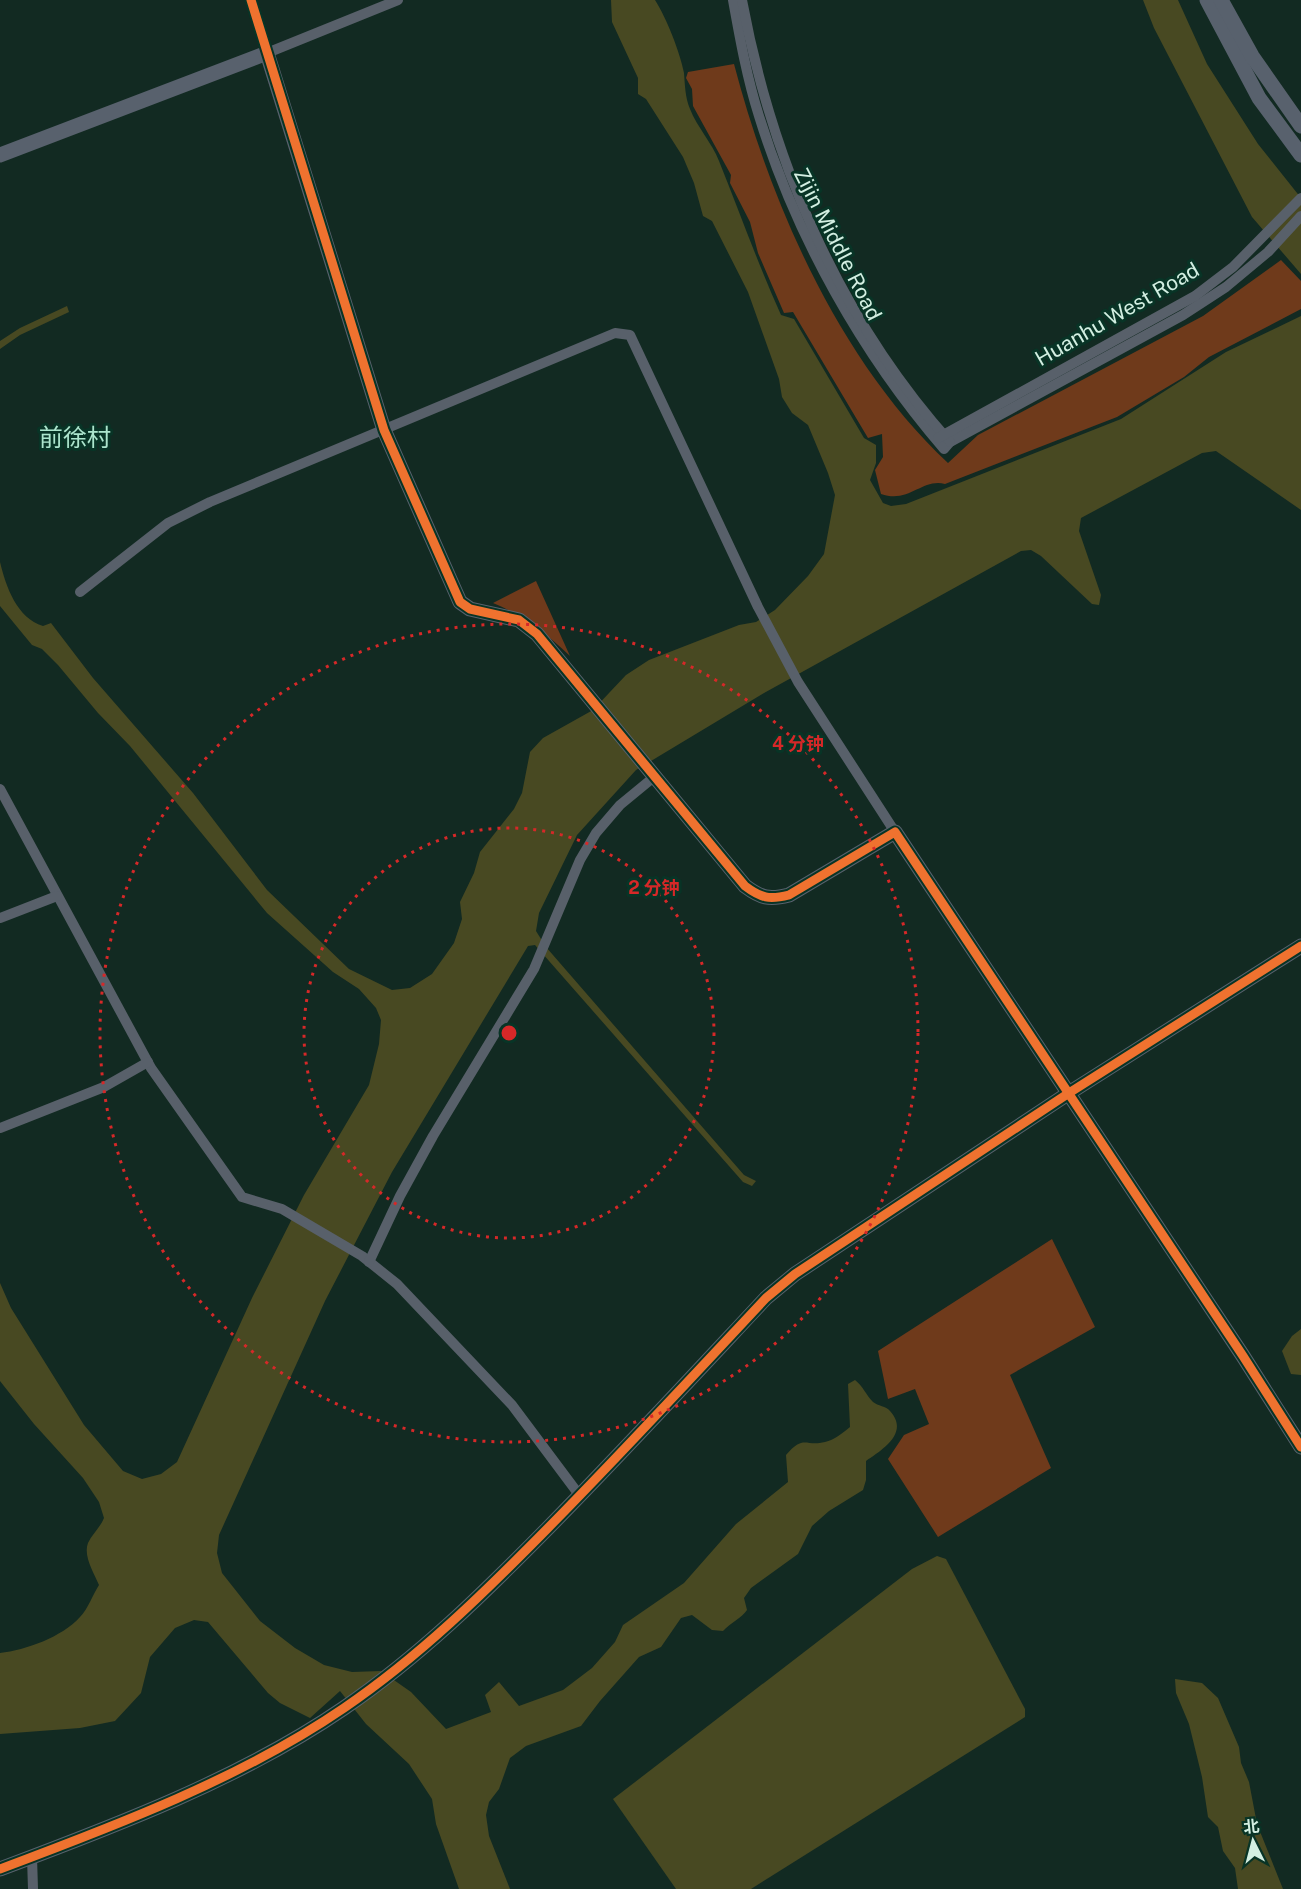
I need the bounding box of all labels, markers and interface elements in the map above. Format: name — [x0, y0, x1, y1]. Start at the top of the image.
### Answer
street label: Zijin Middle Road — [789, 164, 887, 324]
street label: Huanhu West Road — [1031, 257, 1203, 371]
district label: 前徐村 — [39, 423, 111, 451]
text: 4 分钟 — [772, 733, 824, 754]
text: 2 分钟 — [628, 877, 680, 898]
centre of rings — [499, 1023, 519, 1043]
north arrow — [1223, 1811, 1283, 1871]
text: 北 — [1243, 1816, 1260, 1837]

